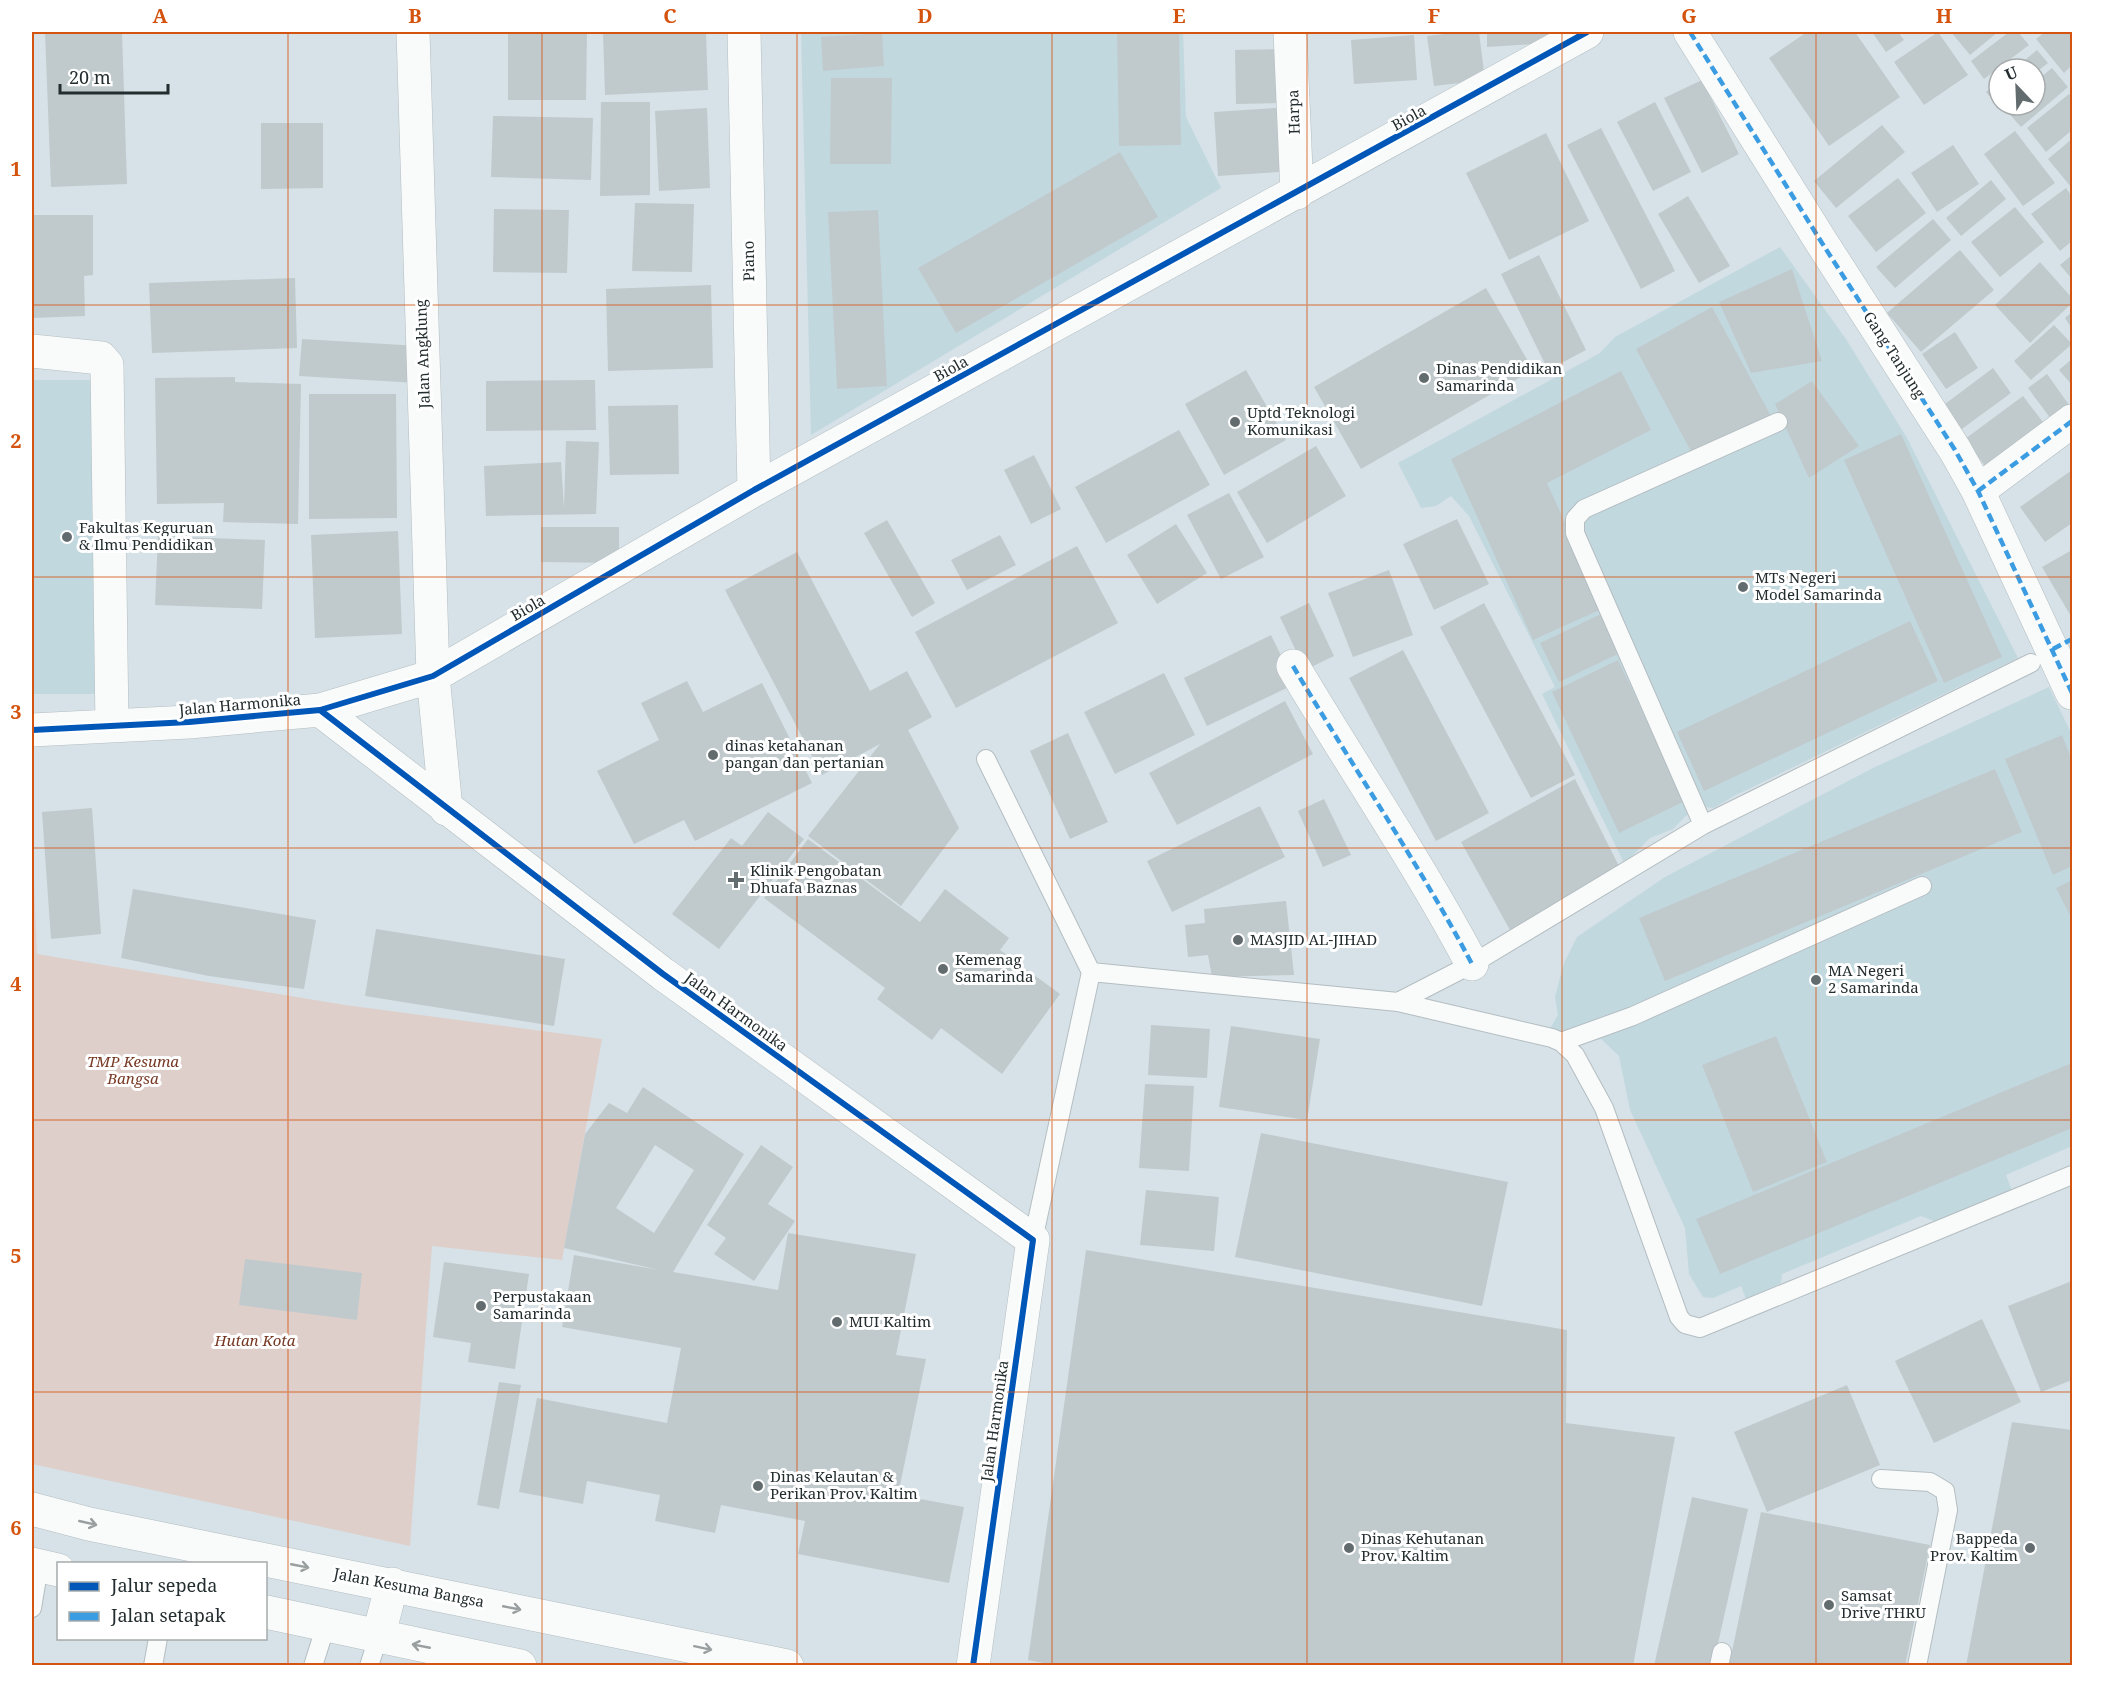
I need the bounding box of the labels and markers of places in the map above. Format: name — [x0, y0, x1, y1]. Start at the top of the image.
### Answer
place label: Dinas Pendidikan Samarinda — [1436, 358, 1562, 395]
marker: Dinas Pendidikan Samarinda — [1417, 371, 1431, 385]
place label: Uptd Teknologi Komunikasi — [1247, 402, 1355, 439]
marker: Uptd Teknologi Komunikasi — [1228, 415, 1242, 429]
place label: Fakultas Keguruan & Ilmu Pendidikan — [79, 517, 214, 554]
marker: Fakultas Keguruan & Ilmu Pendidikan — [60, 530, 74, 544]
place label: MTs Negeri Model Samarinda — [1755, 567, 1882, 604]
marker: MTs Negeri Model Samarinda — [1736, 580, 1750, 594]
place label: dinas ketahanan pangan dan pertanian — [725, 735, 885, 772]
marker: dinas ketahanan pangan dan pertanian — [706, 748, 720, 762]
place label: Klinik Pengobatan Dhuafa Baznas — [750, 860, 882, 897]
marker: Klinik Pengobatan Dhuafa Baznas — [727, 871, 745, 889]
place label: MASJID AL-JIHAD — [1250, 929, 1377, 949]
marker: MASJID AL-JIHAD — [1231, 933, 1245, 947]
place label: Kemenag Samarinda — [955, 949, 1033, 986]
place label: MA Negeri 2 Samarinda — [1828, 960, 1919, 997]
marker: Kemenag Samarinda — [936, 962, 950, 976]
marker: MA Negeri 2 Samarinda — [1809, 973, 1823, 987]
place label: Perpustakaan Samarinda — [493, 1286, 592, 1323]
marker: Perpustakaan Samarinda — [474, 1299, 488, 1313]
place label: MUI Kaltim — [849, 1311, 931, 1331]
marker: MUI Kaltim — [830, 1315, 844, 1329]
place label: Dinas Kelautan & Perikan Prov. Kaltim — [770, 1466, 918, 1503]
marker: Dinas Kelautan & Perikan Prov. Kaltim — [751, 1479, 765, 1493]
place label: Dinas Kehutanan Prov. Kaltim — [1361, 1528, 1485, 1565]
place label: Bappeda Prov. Kaltim — [1930, 1528, 2018, 1565]
marker: Dinas Kehutanan Prov. Kaltim — [1342, 1541, 1356, 1555]
marker: Bappeda Prov. Kaltim — [2023, 1541, 2037, 1555]
place label: Samsat Drive THRU — [1841, 1585, 1926, 1622]
marker: Samsat Drive THRU — [1822, 1598, 1836, 1612]

